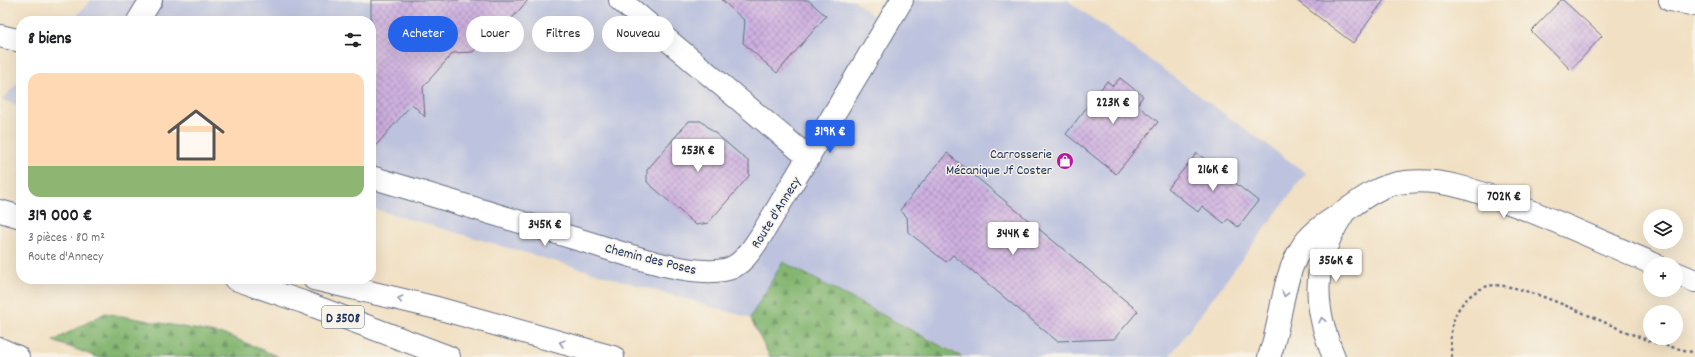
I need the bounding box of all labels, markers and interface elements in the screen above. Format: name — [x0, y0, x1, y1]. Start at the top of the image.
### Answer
chip: Acheter — [388, 16, 458, 52]
chip: Louer — [466, 16, 524, 52]
chip: Filtres — [532, 16, 594, 52]
chip: Nouveau — [602, 16, 674, 52]
text: 8 biens — [28, 28, 72, 52]
icon: filters — [342, 29, 364, 51]
pin: 223K € — [1080, 91, 1146, 125]
text: 223K € — [1096, 94, 1130, 113]
icon: home — [160, 99, 232, 171]
pin: 319K € — [797, 120, 863, 154]
text: 319K € — [815, 123, 845, 142]
pin: 253K € — [665, 139, 731, 173]
text: 253K € — [681, 142, 715, 161]
place label: Carrosserie Mécanique Jf Coster — [946, 145, 1053, 181]
shop icon: Carrosserie Mécanique Jf Coster — [1055, 151, 1075, 171]
pin: 216K € — [1180, 158, 1246, 192]
text: 216K € — [1197, 161, 1229, 180]
street label: Route d'Annecy — [747, 173, 807, 253]
pin: 702K € — [1471, 185, 1537, 219]
text: 702K € — [1487, 188, 1521, 207]
text: 319 000 € — [28, 205, 92, 229]
map controls — [1643, 209, 1683, 345]
button: layers — [1643, 209, 1683, 249]
pin: 345K € — [512, 213, 578, 247]
text: 345K € — [528, 216, 562, 235]
pin: 344K € — [980, 222, 1046, 256]
text: 344K € — [997, 225, 1029, 244]
text: 3 pièces · 80 m² — [28, 229, 105, 248]
street label: Chemin des Poses — [603, 239, 698, 281]
text: Route d'Annecy — [28, 248, 103, 267]
pin: 356K € — [1303, 249, 1369, 283]
text: 356K € — [1319, 252, 1353, 271]
button: + — [1643, 257, 1683, 297]
one-way arrow — [1281, 291, 1289, 297]
one-way arrow — [396, 296, 403, 304]
button: − — [1643, 305, 1683, 345]
road number: D 3508 — [322, 306, 364, 328]
one-way arrow — [1318, 317, 1326, 323]
one-way arrow — [559, 339, 566, 348]

